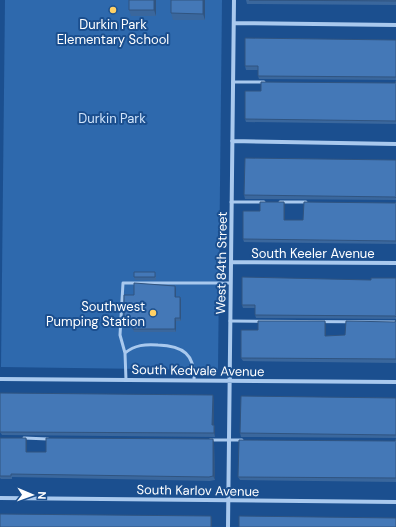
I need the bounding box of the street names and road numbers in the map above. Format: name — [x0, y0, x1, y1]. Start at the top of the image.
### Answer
street label: West 84th Street — [212, 211, 231, 315]
street label: South Keeler Avenue — [251, 245, 375, 262]
street label: South Kedvale Avenue — [131, 361, 265, 380]
street label: South Karlov Avenue — [137, 481, 259, 500]

